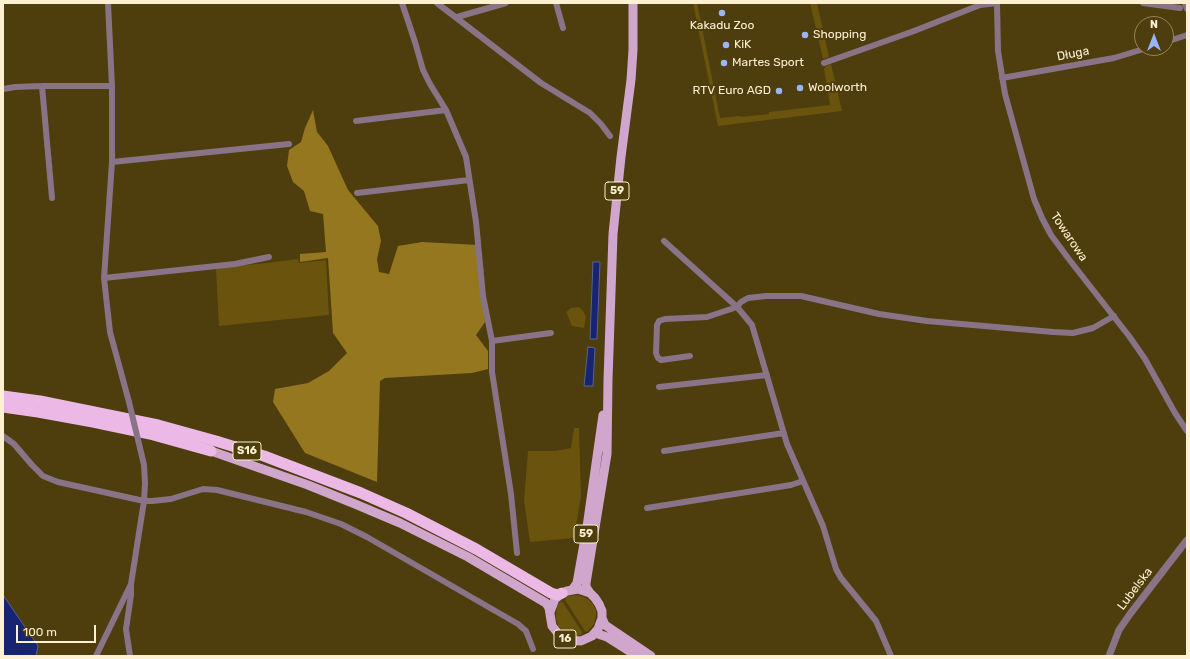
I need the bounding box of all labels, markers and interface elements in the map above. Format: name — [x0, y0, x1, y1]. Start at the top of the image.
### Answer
marker: Kakadu Zoo — [717, 8, 727, 18]
north arrow — [1134, 16, 1174, 56]
text: N — [1150, 18, 1158, 31]
place label: Kakadu Zoo — [690, 19, 754, 33]
place label: Shopping — [813, 28, 866, 42]
marker: Shopping — [800, 30, 810, 40]
place label: KiK — [734, 38, 751, 52]
marker: KiK — [721, 40, 731, 50]
street label: Długa — [1056, 44, 1090, 64]
place label: Martes Sport — [732, 56, 804, 70]
marker: Martes Sport — [719, 58, 729, 68]
place label: Woolworth — [808, 81, 867, 95]
marker: Woolworth — [795, 83, 805, 93]
place label: RTV Euro AGD — [692, 84, 771, 98]
marker: RTV Euro AGD — [774, 86, 784, 96]
road number: 59 — [605, 182, 629, 200]
street label: Towarowa — [1047, 210, 1091, 264]
road number: S16 — [233, 442, 261, 460]
road number: 59 — [574, 525, 598, 543]
street label: Lubelska — [1114, 565, 1156, 613]
scale bar — [18, 617, 98, 643]
text: 100 m — [23, 625, 57, 639]
road number: 16 — [554, 630, 576, 648]

